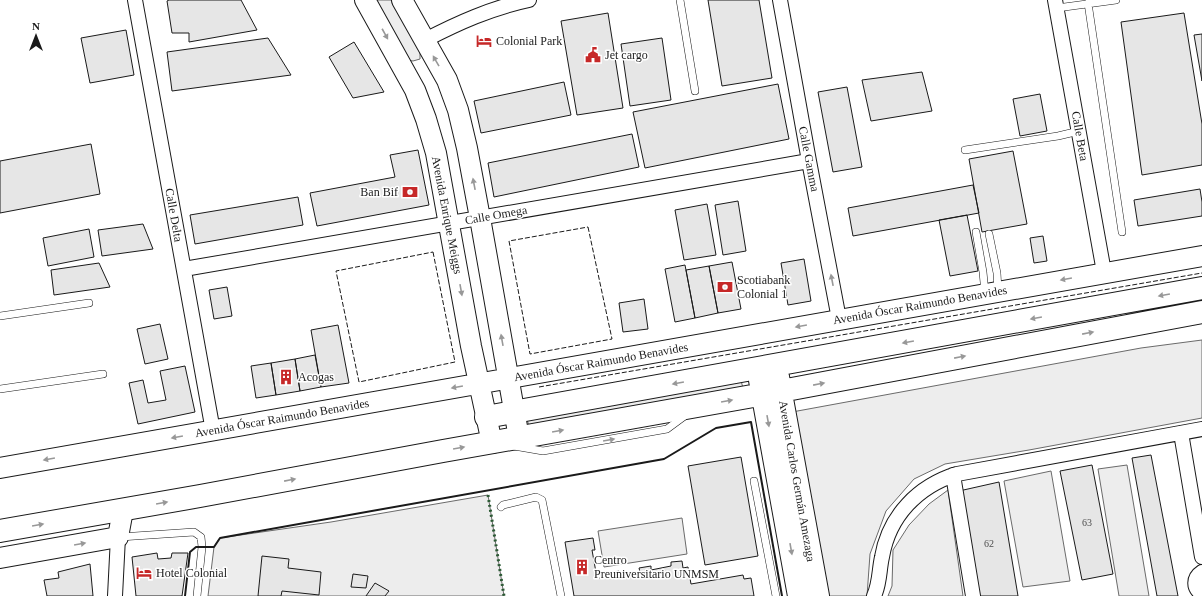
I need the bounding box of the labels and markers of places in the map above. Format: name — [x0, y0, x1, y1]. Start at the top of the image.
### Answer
hotel icon: Colonial Park — [475, 32, 493, 50]
place label: Colonial Park — [496, 34, 562, 48]
public building icon: Jet cargo — [584, 46, 602, 64]
place label: Jet cargo — [605, 48, 648, 62]
bank icon: Ban Bif — [401, 183, 419, 201]
place label: Ban Bif — [360, 185, 398, 199]
place label: Scotiabank Colonial 1 — [737, 273, 790, 301]
bank icon: Scotiabank Colonial 1 — [716, 278, 734, 296]
building icon: Acogas — [277, 368, 295, 386]
place label: Acogas — [298, 370, 334, 384]
place label: Centro Preuniversitario UNMSM — [594, 553, 719, 581]
building icon: Centro Preuniversitario UNMSM — [573, 558, 591, 576]
hotel icon: Hotel Colonial — [135, 564, 153, 582]
place label: Hotel Colonial — [156, 566, 228, 580]

